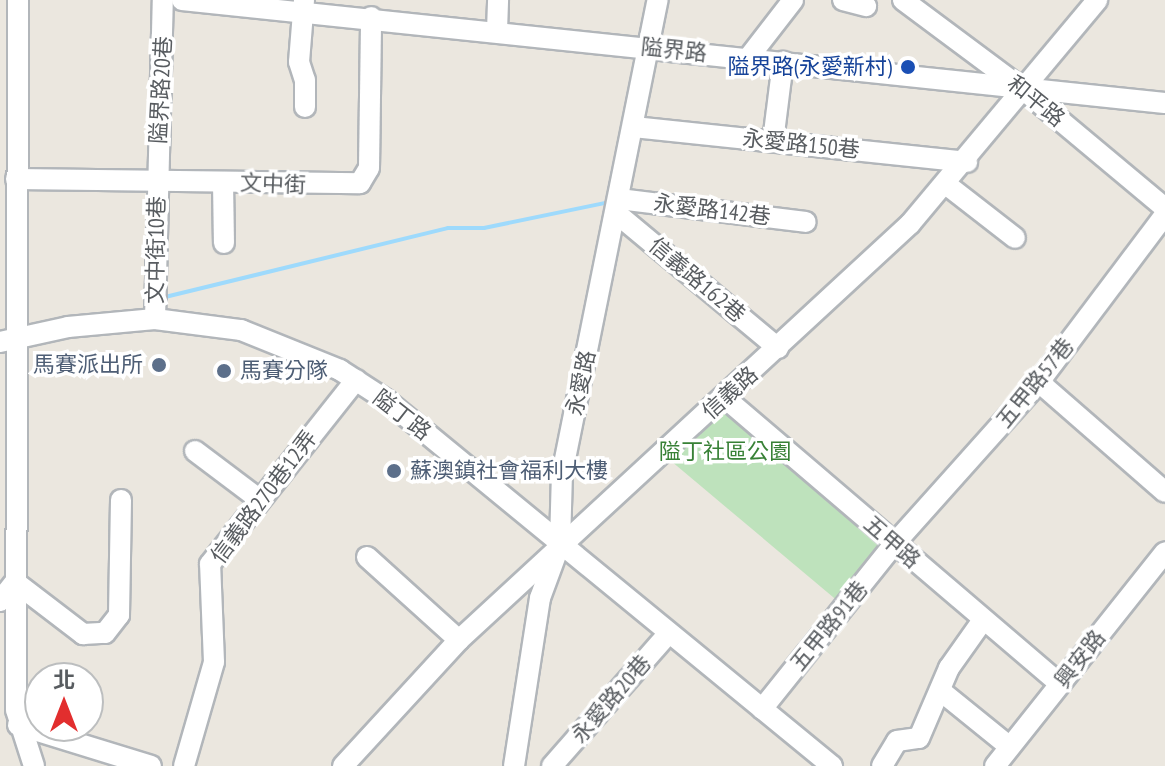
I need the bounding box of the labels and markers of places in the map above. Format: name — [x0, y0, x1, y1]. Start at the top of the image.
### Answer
place label: 隘界路(永愛新村) — [728, 54, 892, 80]
marker: 隘界路(永愛新村) — [899, 58, 917, 76]
place label: 馬賽派出所 — [33, 352, 143, 378]
marker: 馬賽派出所 — [150, 356, 168, 374]
place label: 馬賽分隊 — [240, 358, 328, 384]
marker: 馬賽分隊 — [215, 362, 233, 380]
place label: 蘇澳鎮社會福利大樓 — [410, 458, 608, 484]
marker: 蘇澳鎮社會福利大樓 — [385, 462, 403, 480]

